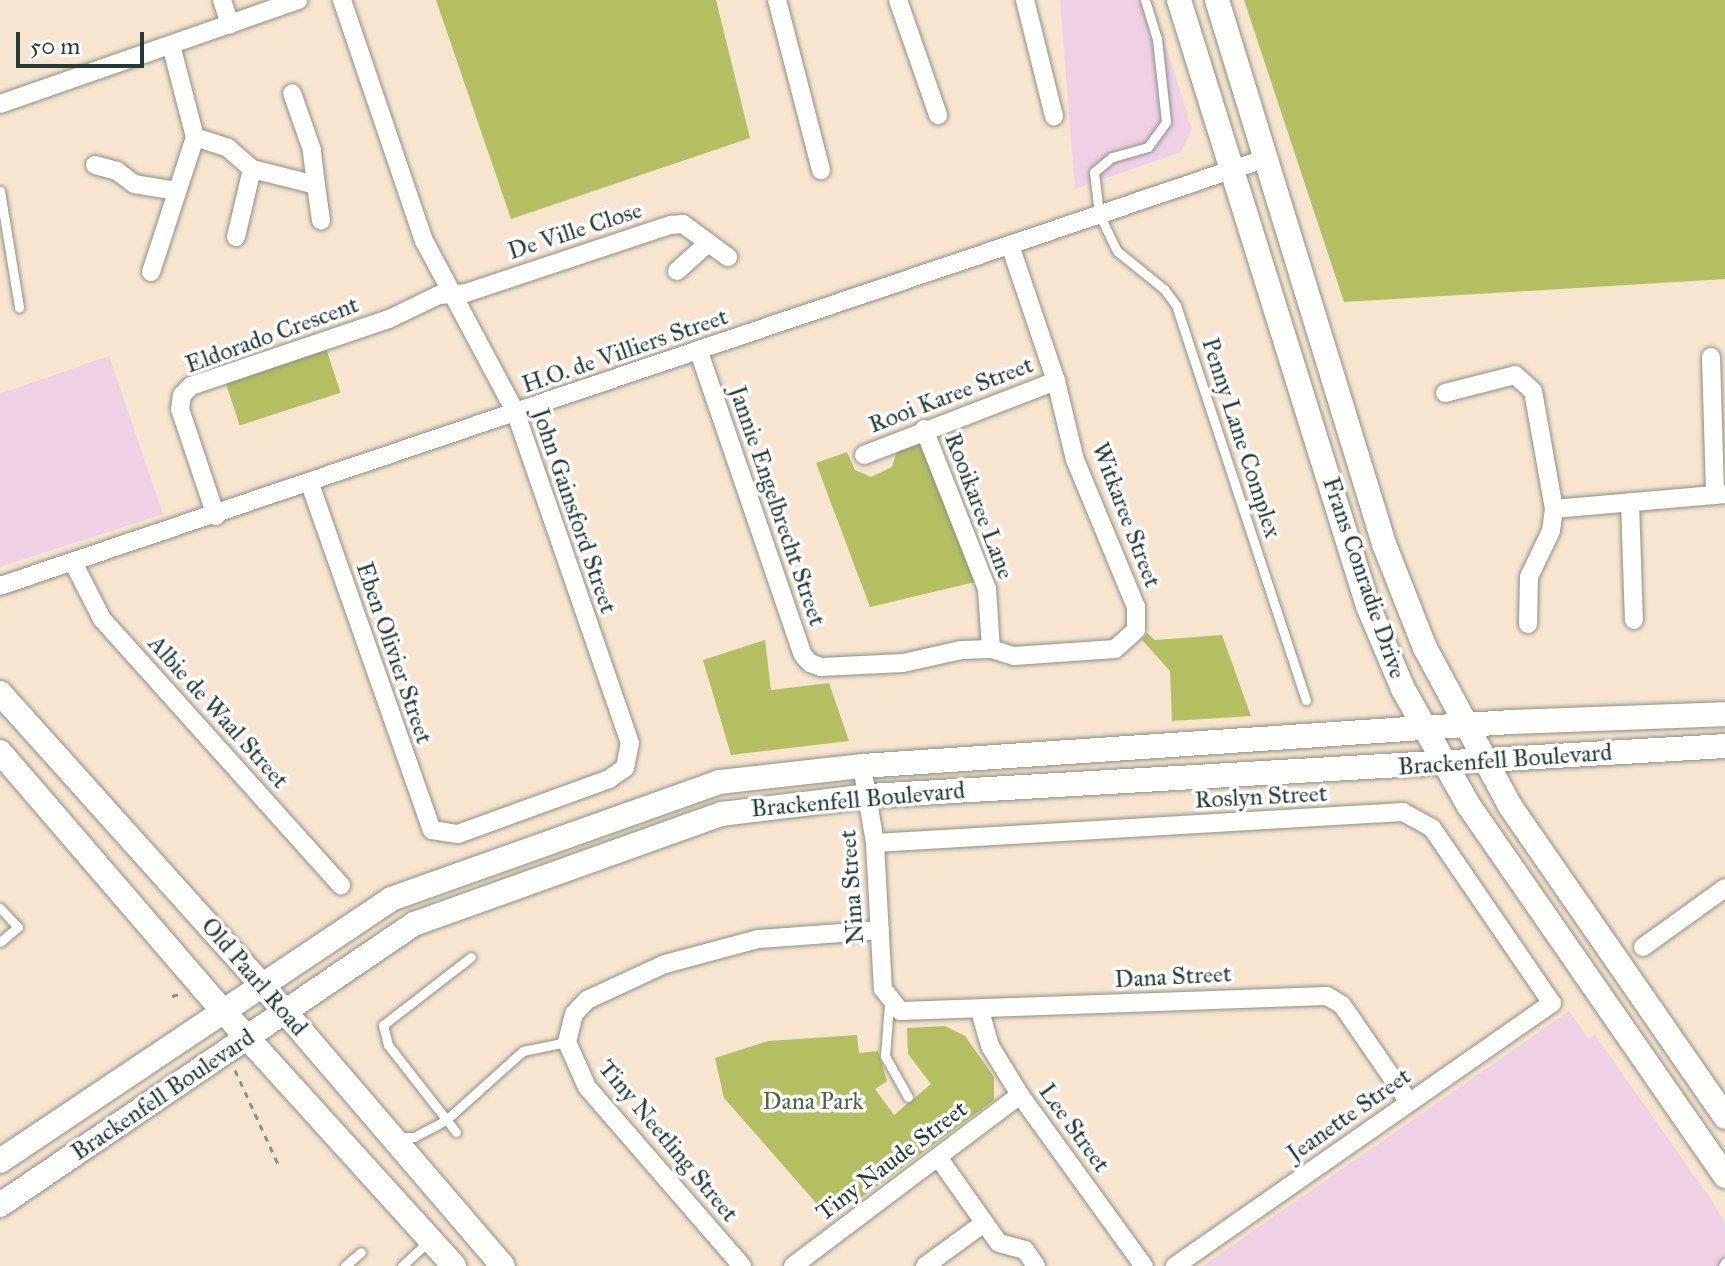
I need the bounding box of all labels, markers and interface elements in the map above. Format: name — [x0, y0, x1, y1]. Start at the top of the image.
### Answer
scale bar — [20, 16, 148, 66]
text: 50 m — [30, 31, 80, 61]
street label: De Ville Close — [504, 196, 646, 266]
street label: Eldorado Crescent — [182, 290, 362, 380]
street label: H.O. de Villiers Street — [518, 302, 732, 400]
street label: Penny Lane Complex — [1195, 334, 1287, 542]
street label: Rooi Karee Street — [865, 350, 1037, 440]
street label: Jannie Engelbrecht Street — [722, 382, 832, 630]
street label: John Gainsford Street — [525, 405, 623, 617]
street label: Rooikaree Lane — [938, 429, 1020, 583]
street label: Witkaree Street — [1085, 439, 1167, 591]
street label: Frans Conradie Drive — [1316, 474, 1412, 682]
street label: Eben Olivier Street — [349, 558, 439, 748]
street label: Albie de Waal Street — [142, 629, 294, 795]
street label: Brackenfell Boulevard — [1397, 738, 1613, 782]
street label: Brackenfell Boulevard — [750, 776, 966, 824]
street label: Roslyn Street — [1194, 779, 1328, 815]
street label: Nina Street — [834, 829, 870, 945]
street label: Old Paarl Road — [195, 912, 313, 1042]
street label: Dana Street — [1114, 960, 1232, 994]
street label: Brackenfell Boulevard — [66, 1023, 260, 1167]
street label: Tiny Neetling Street — [592, 1054, 744, 1228]
street label: Jeanette Street — [1282, 1062, 1416, 1168]
street label: Lee Street — [1032, 1078, 1116, 1178]
park label: Dana Park — [763, 1088, 863, 1116]
street label: Tiny Naude Street — [811, 1095, 973, 1227]

